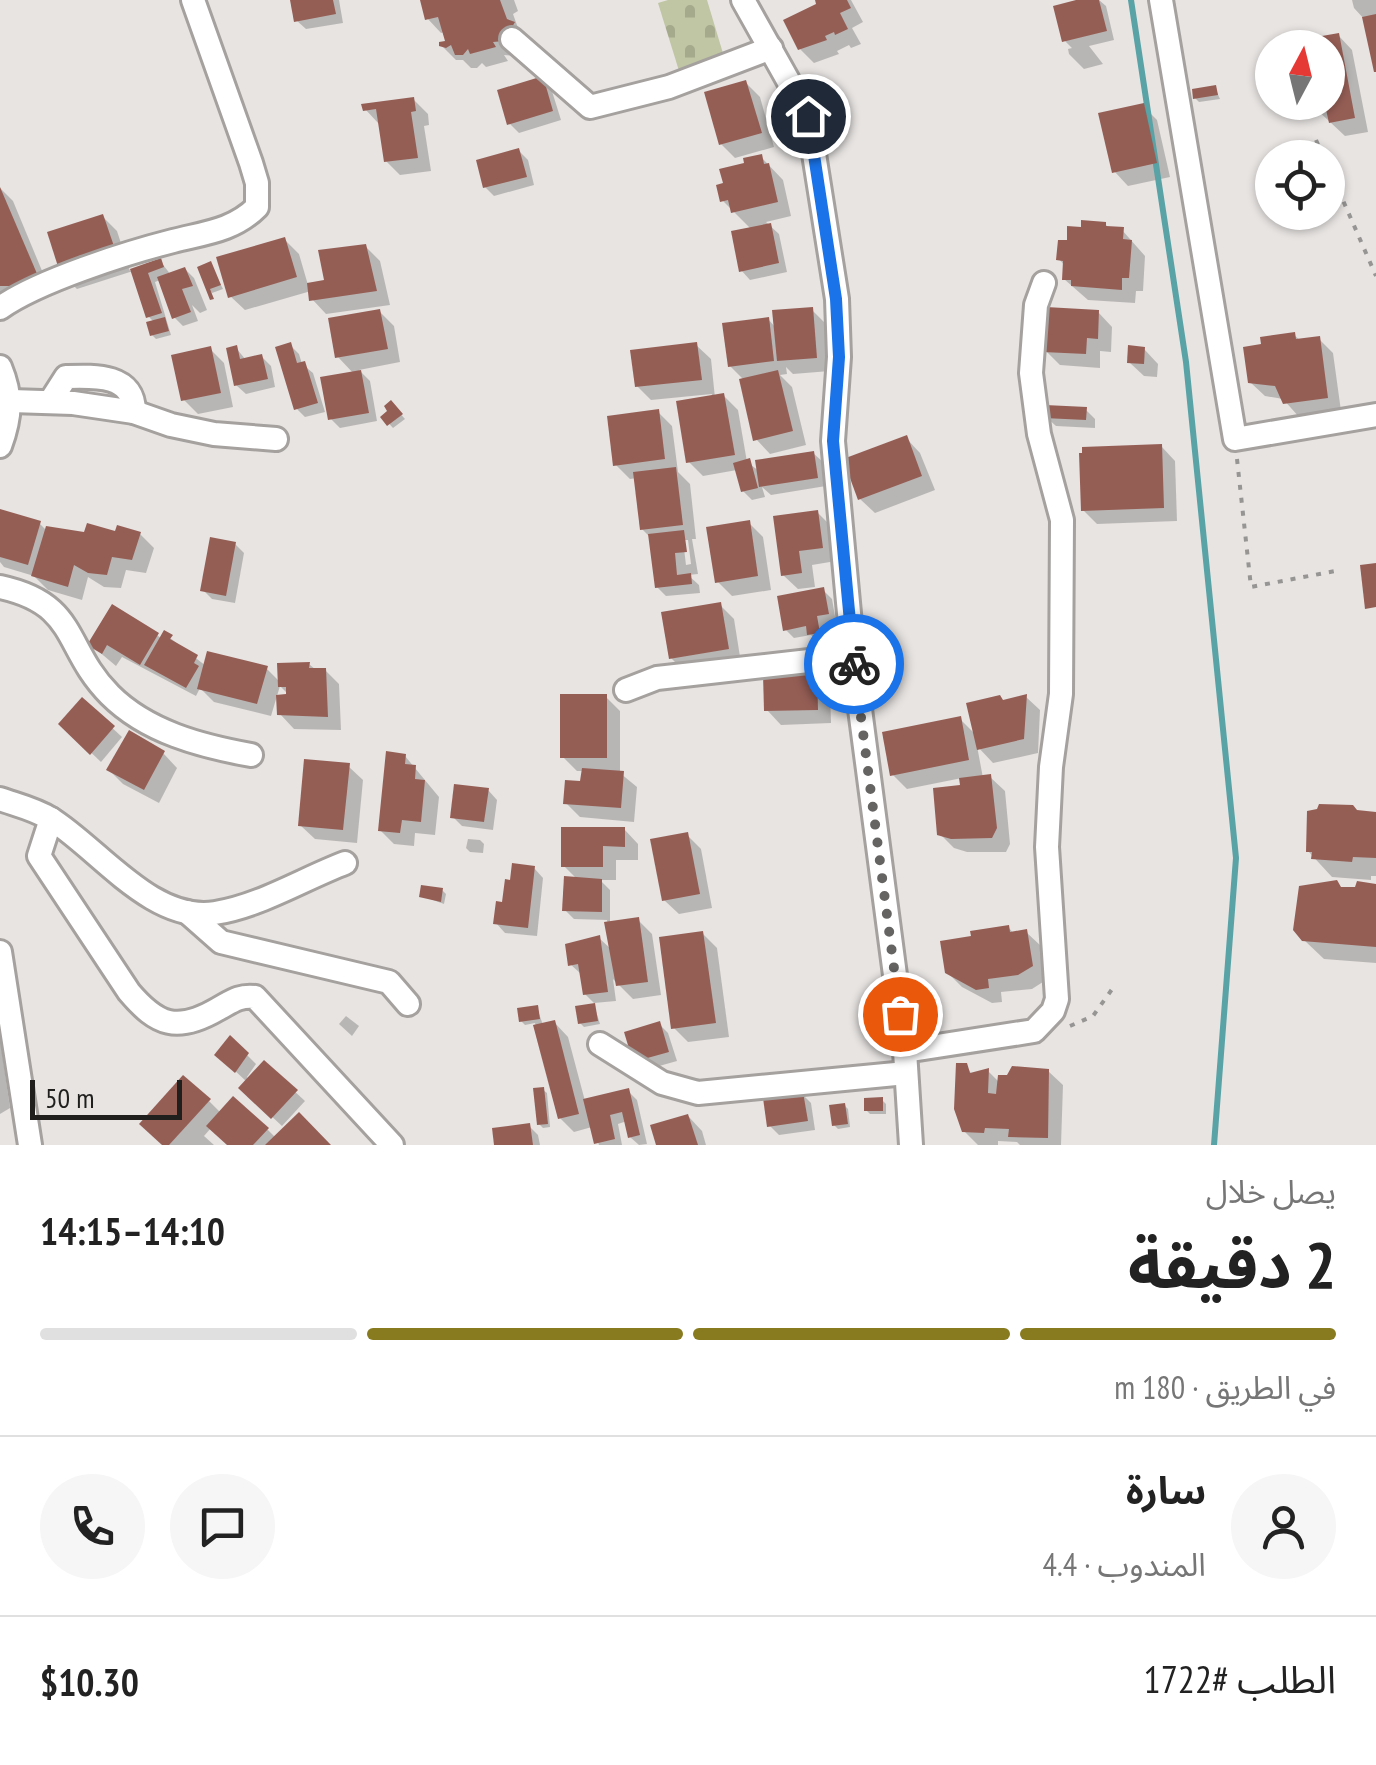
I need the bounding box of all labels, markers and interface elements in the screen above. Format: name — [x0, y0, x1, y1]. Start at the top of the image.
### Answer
north arrow — [1255, 30, 1345, 120]
map controls — [1255, 30, 1345, 230]
pin — [766, 74, 851, 159]
icon: home — [781, 89, 836, 144]
button: locate — [1255, 140, 1345, 230]
courier — [804, 614, 904, 714]
icon: bike — [827, 637, 882, 692]
pin — [858, 972, 943, 1057]
icon: bag — [873, 987, 928, 1042]
scale bar — [30, 1075, 182, 1120]
text: 50 m — [45, 1079, 94, 1116]
text: يصل خلال — [1206, 1170, 1336, 1212]
text: 14:10–14:15 — [40, 1206, 225, 1255]
text: 2 دقيقة — [1128, 1222, 1336, 1306]
text: في الطريق · 180 m — [1114, 1366, 1336, 1408]
text: سارة — [1126, 1465, 1206, 1514]
button: phone — [40, 1474, 145, 1579]
button: chat — [170, 1474, 275, 1579]
button: person — [1231, 1474, 1336, 1579]
text: المندوب · 4.4 — [1043, 1543, 1206, 1585]
text: الطلب #1722 — [1144, 1654, 1336, 1703]
text: $10.30 — [40, 1657, 139, 1706]

